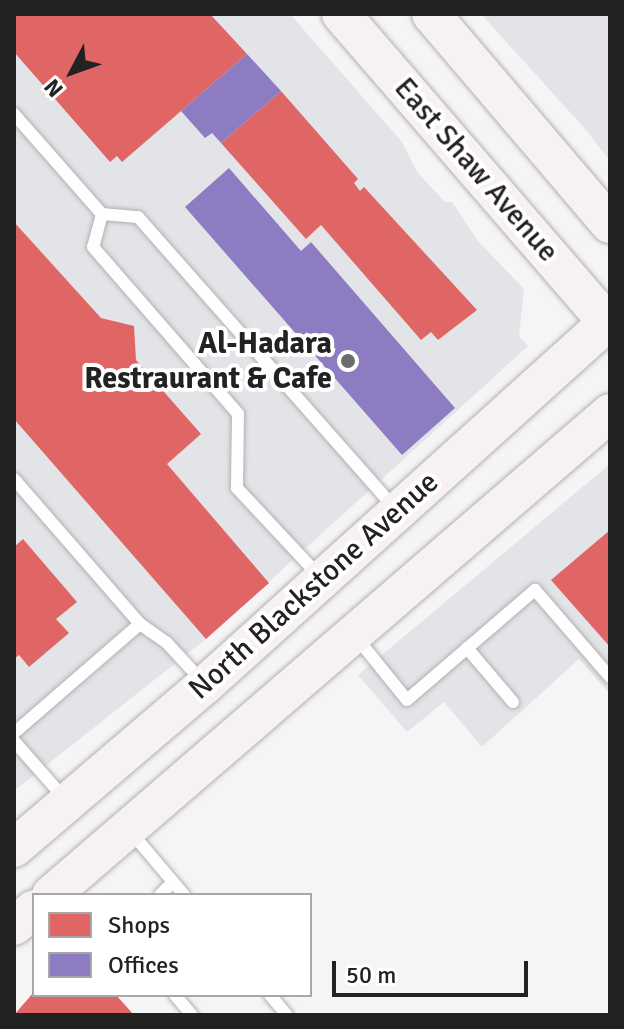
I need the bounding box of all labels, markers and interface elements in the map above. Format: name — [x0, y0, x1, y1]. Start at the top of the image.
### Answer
north arrow — [32, 32, 112, 112]
street label: East Shaw Avenue — [386, 71, 566, 269]
text: N — [38, 73, 69, 103]
place label: Al-Hadara Restraurant & Cafe — [84, 326, 332, 396]
marker: Al-Hadara Restraurant & Cafe — [339, 352, 357, 370]
street label: North Blackstone Avenue — [182, 465, 446, 707]
legend — [32, 893, 312, 997]
text: Shops — [108, 910, 170, 940]
scale bar — [336, 945, 532, 995]
text: Offices — [108, 950, 179, 980]
text: 50 m — [346, 960, 396, 990]

